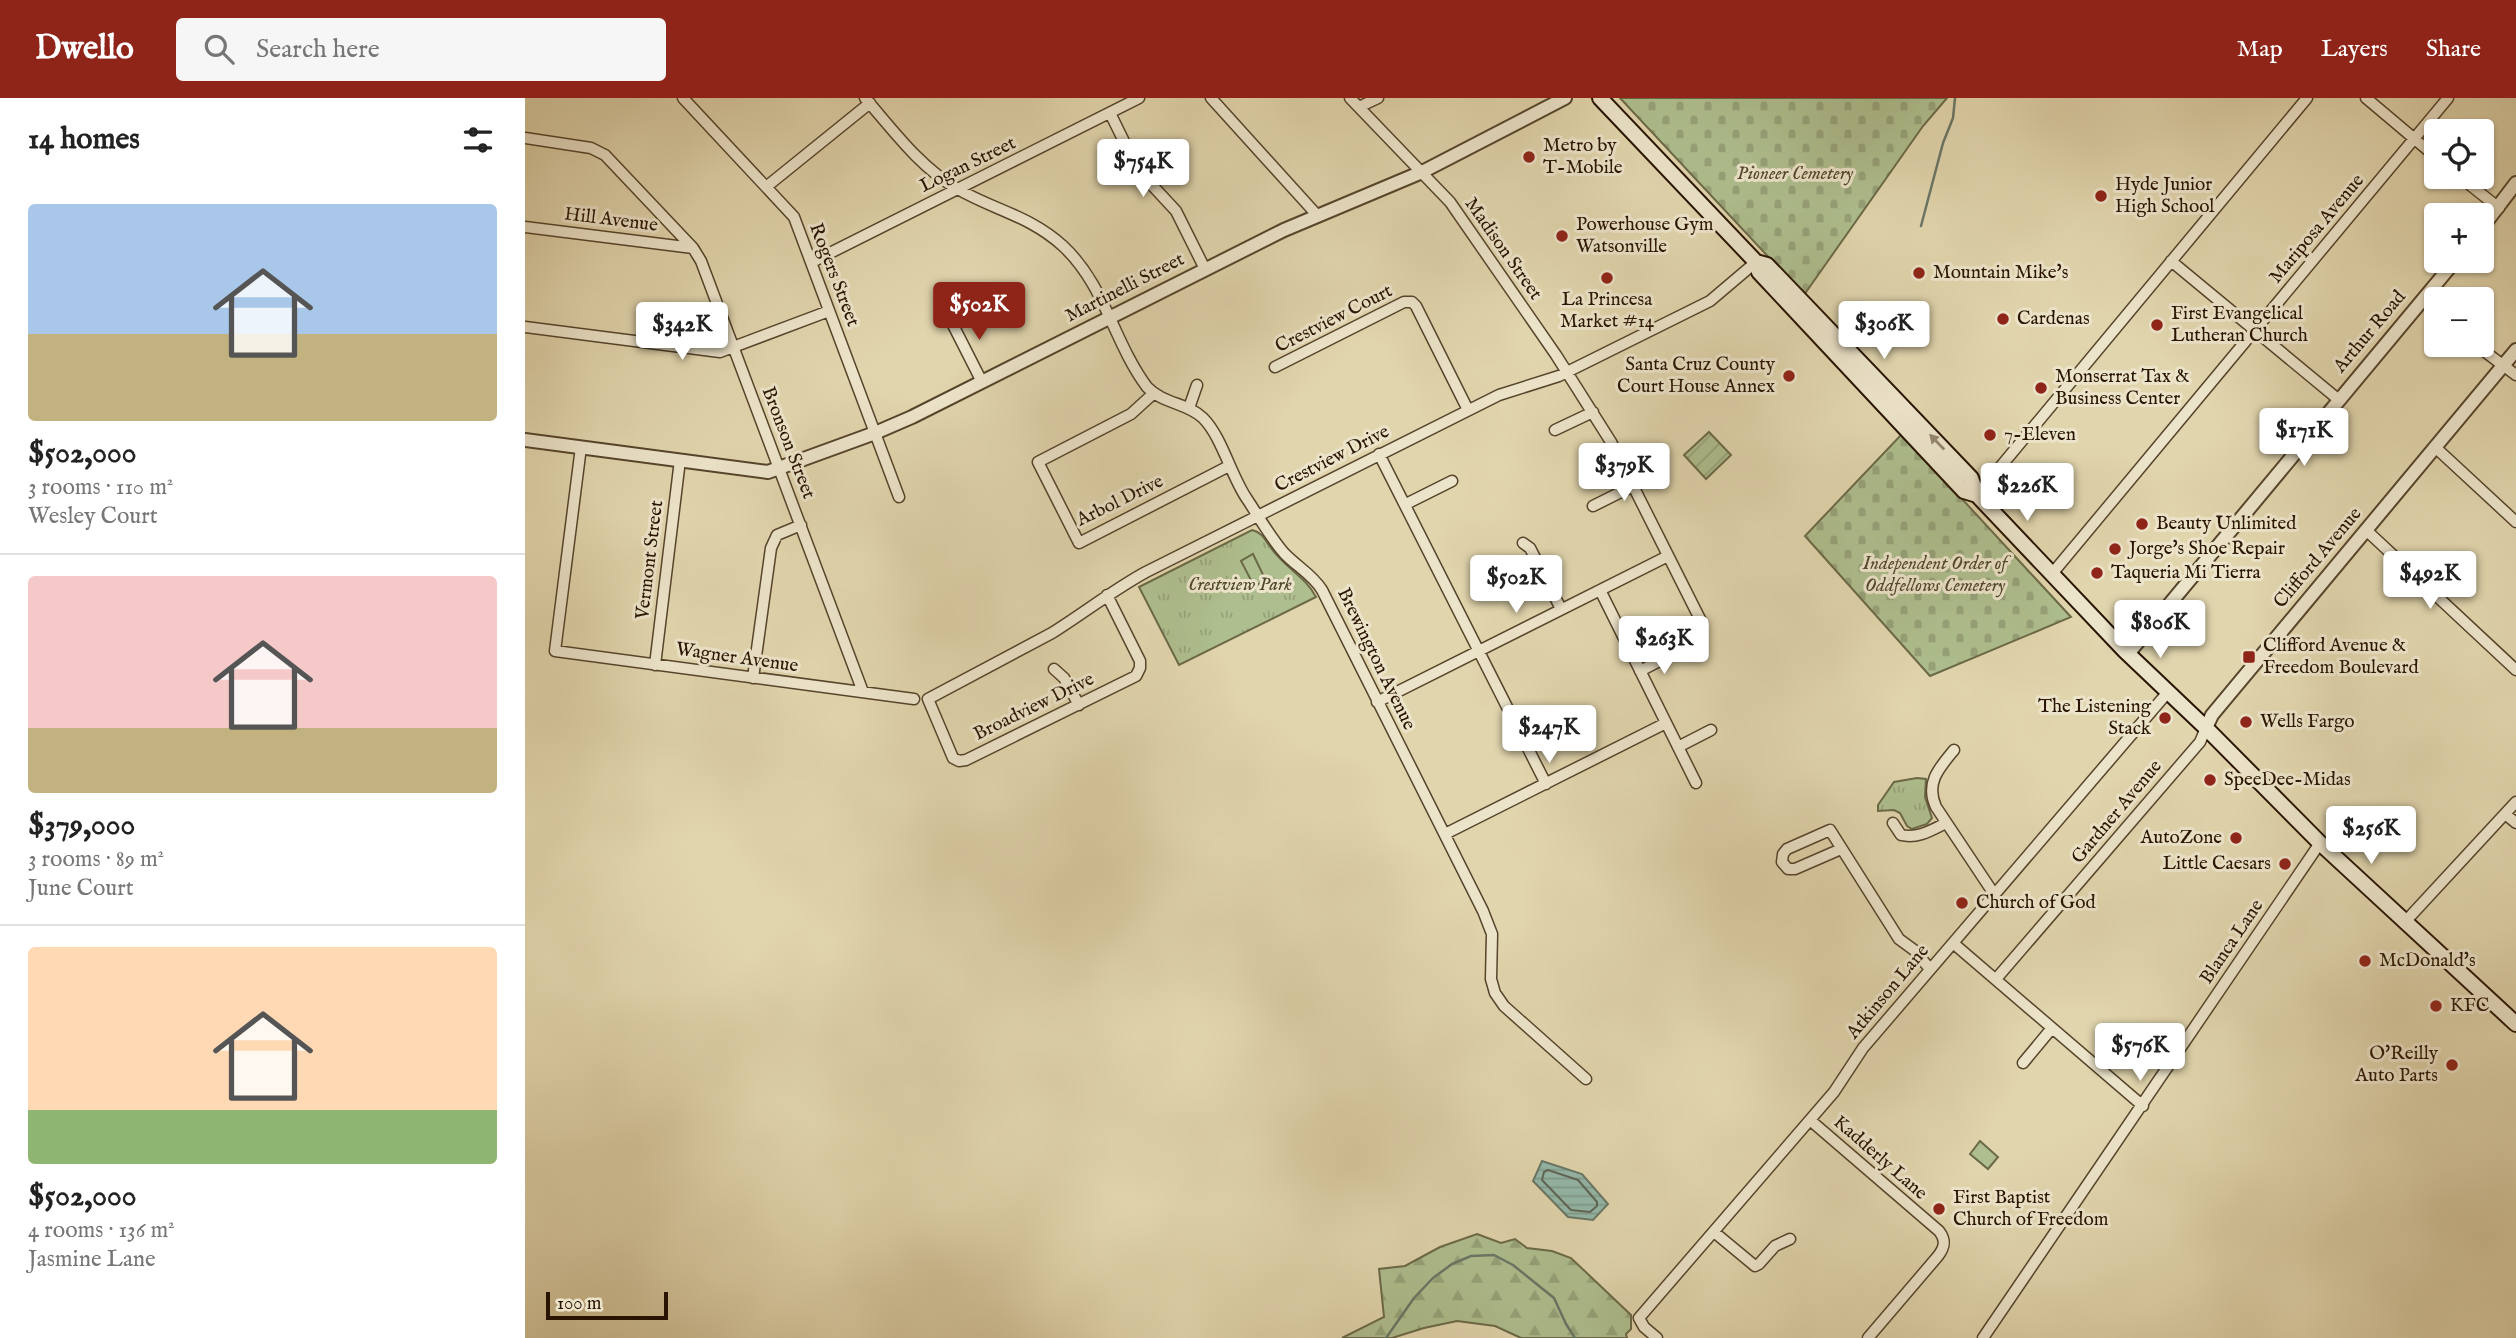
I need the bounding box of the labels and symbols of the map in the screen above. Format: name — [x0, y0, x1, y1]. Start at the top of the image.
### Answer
street label: Logan Street — [916, 131, 1020, 199]
place label: Metro by T-Mobile — [1543, 134, 1623, 180]
pin: $754K — [1094, 140, 1192, 199]
marker: Metro by T-Mobile — [1521, 149, 1537, 165]
park label: Pioneer Cemetery — [1737, 162, 1854, 186]
street label: Mariposa Avenue — [2264, 169, 2370, 289]
place label: Hyde Junior High School — [2115, 173, 2215, 219]
marker: Hyde Junior High School — [2093, 188, 2109, 204]
street label: Madison Street — [1459, 193, 1547, 305]
street label: Hill Avenue — [563, 202, 659, 238]
place label: Powerhouse Gym Watsonville — [1576, 213, 1714, 259]
street label: Rogers Street — [803, 220, 865, 330]
marker: Powerhouse Gym Watsonville — [1554, 228, 1570, 244]
street label: Martinelli Street — [1061, 248, 1189, 328]
place label: Mountain Mike's — [1933, 261, 2068, 285]
marker: Mountain Mike's — [1911, 265, 1927, 281]
marker: La Princesa Market #14 — [1599, 270, 1615, 286]
street label: Crestview Court — [1271, 279, 1397, 359]
pin: $502K — [930, 282, 1028, 342]
street label: Arthur Road — [2328, 285, 2412, 379]
place label: La Princesa Market #14 — [1560, 288, 1655, 334]
pin: $342K — [633, 302, 731, 362]
pin: $306K — [1835, 302, 1933, 361]
place label: First Evangelical Lutheran Church — [2171, 302, 2308, 348]
place label: Cardenas — [2017, 307, 2090, 331]
marker: Cardenas — [1995, 311, 2011, 327]
marker: First Evangelical Lutheran Church — [2149, 317, 2165, 333]
place label: Santa Cruz County Court House Annex — [1617, 353, 1776, 399]
place label: Monserrat Tax & Business Center — [2055, 365, 2189, 411]
marker: Santa Cruz County Court House Annex — [1781, 368, 1797, 384]
marker: Monserrat Tax & Business Center — [2033, 380, 2049, 396]
street label: Bronson Street — [756, 384, 821, 503]
pin: $171K — [2255, 408, 2353, 468]
street label: Crestview Drive — [1271, 420, 1394, 498]
place label: 7-Eleven — [2004, 423, 2076, 447]
marker: 7-Eleven — [1982, 427, 1998, 443]
one-way arrow — [1929, 434, 1945, 451]
pin: $379K — [1575, 444, 1673, 503]
pin: $226K — [1978, 464, 2076, 523]
street label: Arbol Drive — [1072, 470, 1168, 533]
street label: Vermont Street — [631, 499, 669, 622]
street label: Clifford Avenue — [2269, 502, 2367, 613]
place label: Beauty Unlimited — [2156, 512, 2297, 536]
marker: Beauty Unlimited — [2134, 516, 2150, 532]
place label: Jorge's Shoe Repair — [2127, 537, 2285, 561]
marker: Jorge's Shoe Repair — [2107, 541, 2123, 557]
park label: Independent Order of Oddfellows Cemetery — [1862, 552, 2011, 598]
pin: $492K — [2381, 552, 2479, 611]
pin: $502K — [1467, 556, 1565, 615]
place label: Taqueria Mi Tierra — [2111, 561, 2262, 585]
marker: Taqueria Mi Tierra — [2089, 565, 2105, 581]
park label: Crestview Park — [1188, 573, 1292, 597]
street label: Brewington Avenue — [1331, 584, 1421, 734]
pin: $806K — [2111, 601, 2209, 660]
pin: $263K — [1615, 616, 1713, 676]
place label: Clifford Avenue & Freedom Boulevard — [2263, 634, 2419, 680]
street label: Wagner Avenue — [674, 638, 800, 679]
marker: Clifford Avenue & Freedom Boulevard — [2241, 649, 2257, 665]
street label: Broadview Drive — [970, 667, 1098, 747]
place label: The Listening Stack — [2038, 695, 2152, 741]
pin: $247K — [1500, 706, 1598, 765]
marker: The Listening Stack — [2157, 710, 2173, 726]
place label: Wells Fargo — [2260, 710, 2355, 734]
marker: Wells Fargo — [2238, 714, 2254, 730]
street label: Gardner Avenue — [2067, 755, 2168, 869]
place label: SpeeDee-Midas — [2224, 768, 2351, 792]
marker: SpeeDee-Midas — [2202, 772, 2218, 788]
pin: $256K — [2322, 806, 2420, 866]
place label: AutoZone — [2139, 826, 2222, 850]
marker: AutoZone — [2228, 830, 2244, 846]
place label: Little Caesars — [2162, 852, 2271, 876]
marker: Little Caesars — [2277, 856, 2293, 872]
place label: Church of God — [1976, 891, 2096, 915]
marker: Church of God — [1954, 895, 1970, 911]
street label: Blanca Lane — [2195, 895, 2269, 989]
street label: Atkinson Lane — [1841, 939, 1935, 1045]
place label: McDonald's — [2379, 949, 2476, 973]
marker: McDonald's — [2357, 953, 2373, 969]
place label: KFC — [2450, 994, 2489, 1018]
marker: KFC — [2428, 998, 2444, 1014]
pin: $576K — [2091, 1024, 2189, 1083]
place label: O'Reilly Auto Parts — [2354, 1042, 2439, 1088]
marker: O'Reilly Auto Parts — [2444, 1057, 2460, 1073]
street label: Kadderly Lane — [1828, 1111, 1932, 1206]
place label: First Baptist Church of Freedom — [1953, 1186, 2109, 1232]
marker: First Baptist Church of Freedom — [1931, 1201, 1947, 1217]
scale bar — [546, 1289, 669, 1321]

